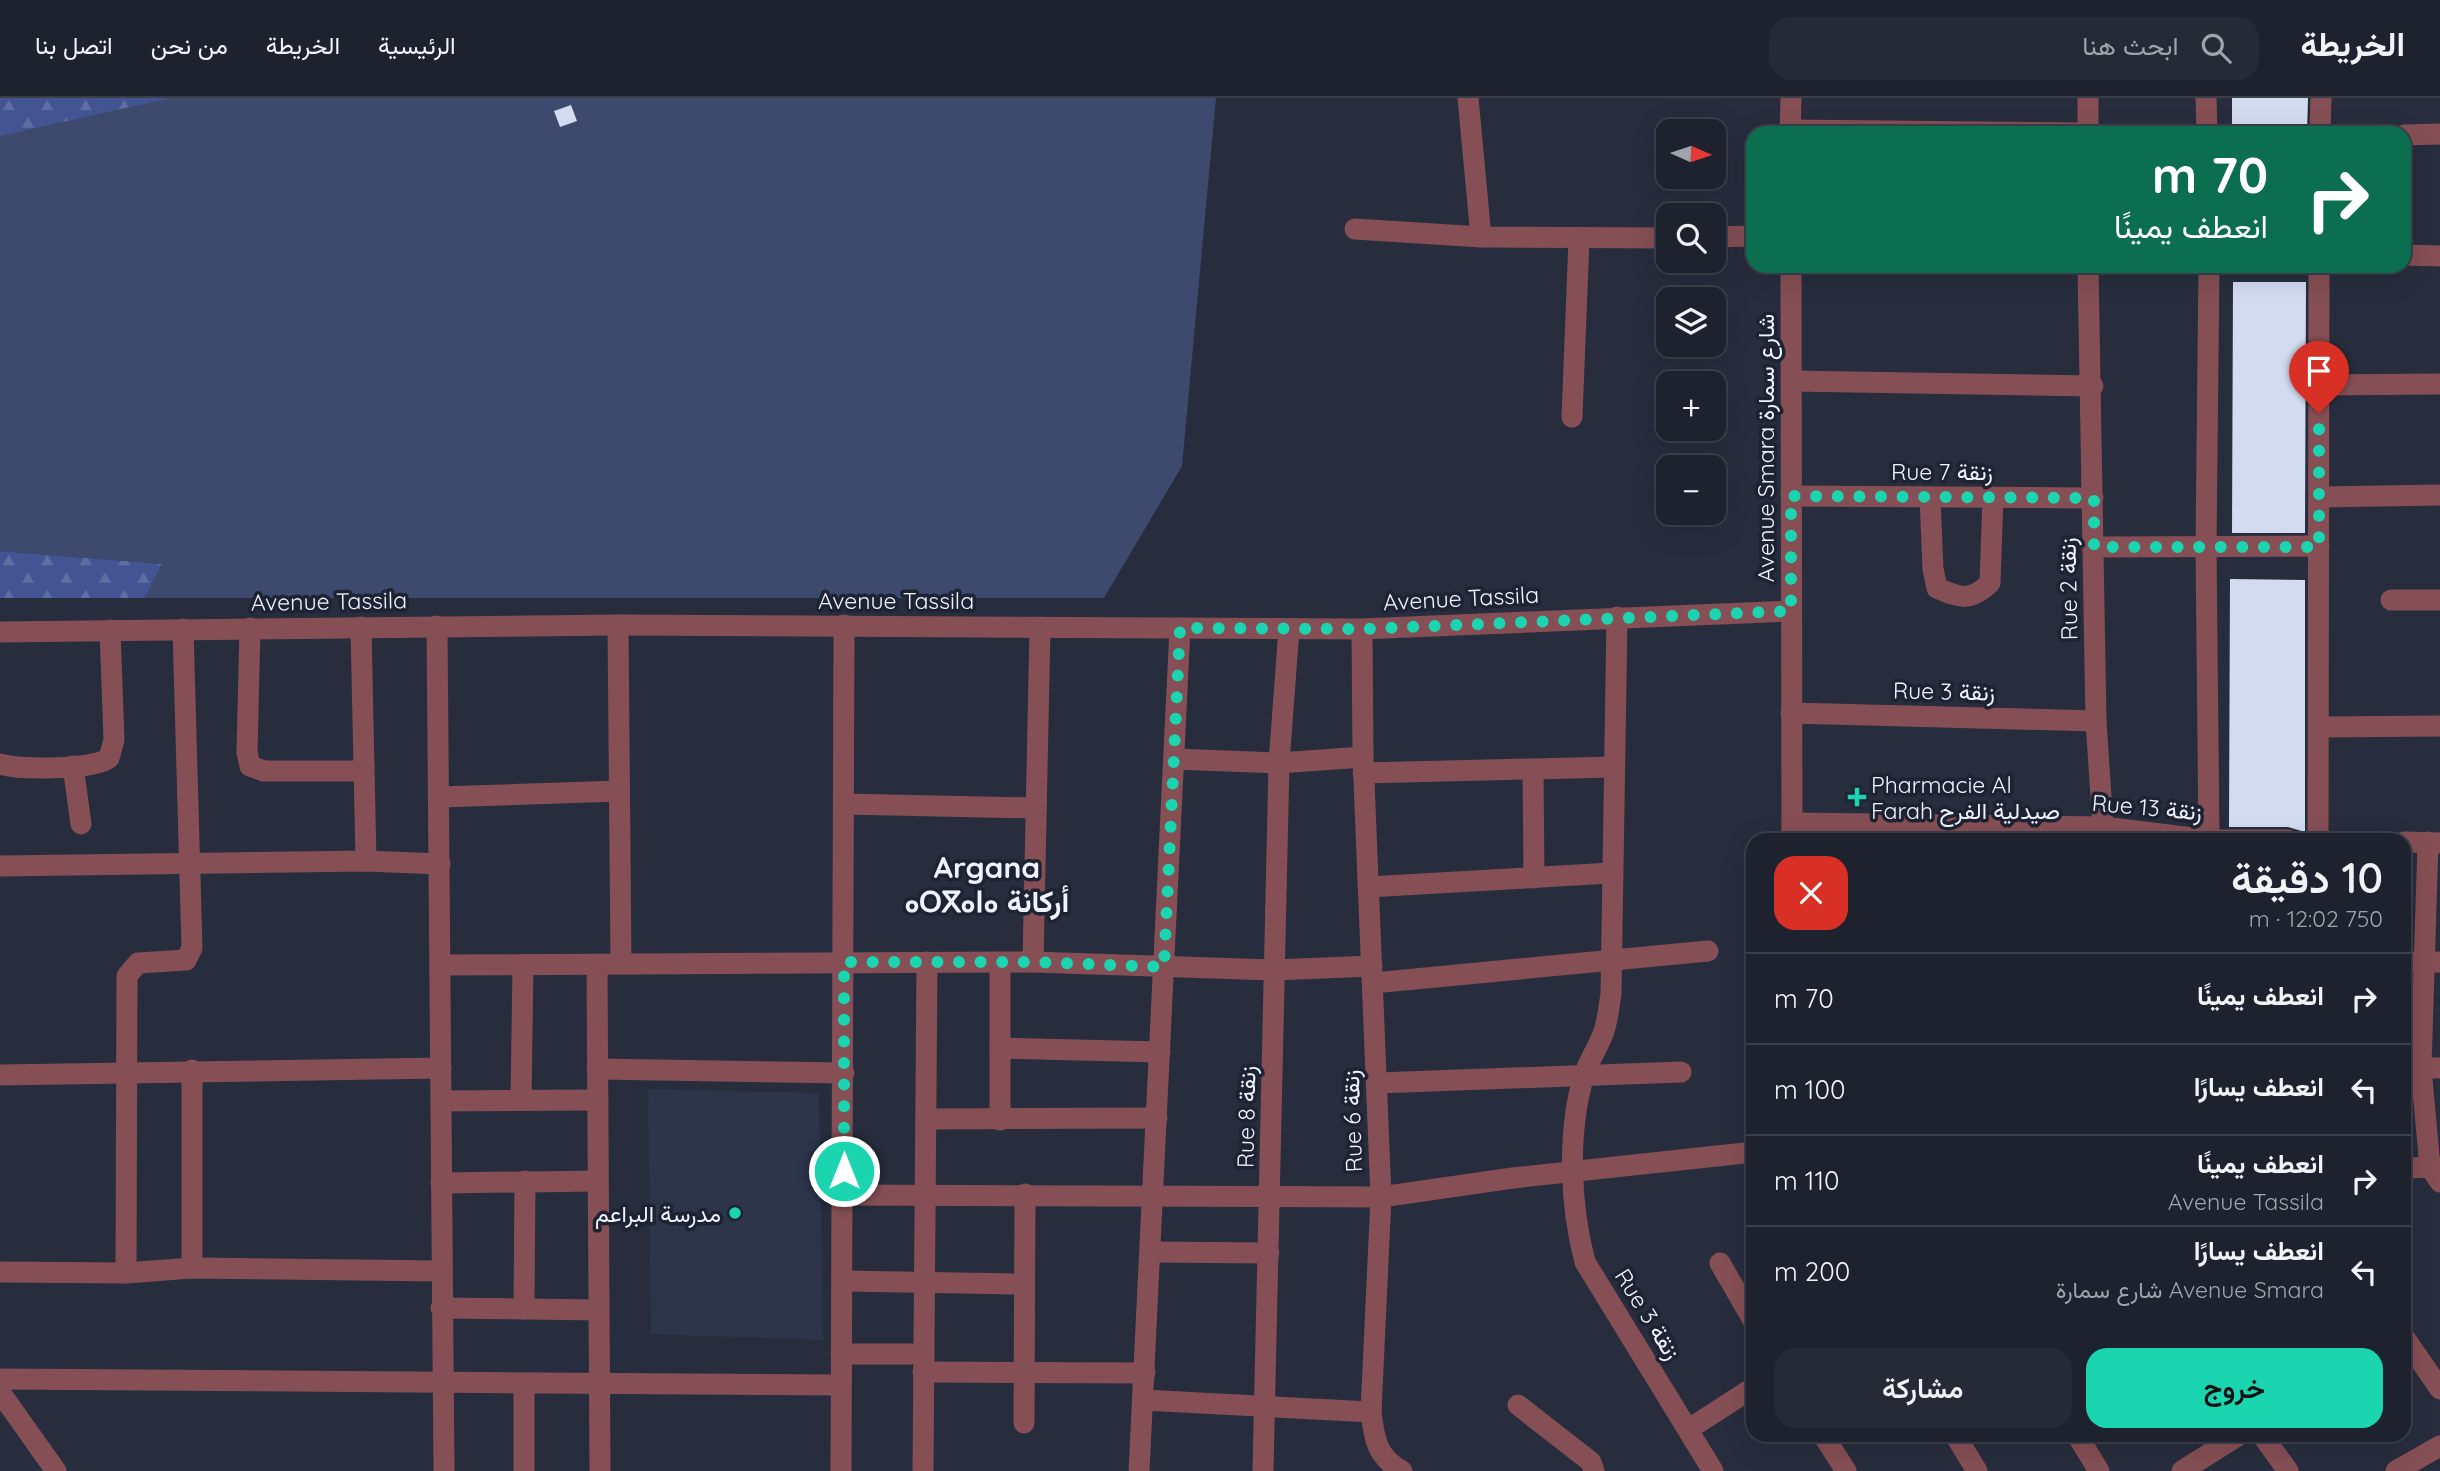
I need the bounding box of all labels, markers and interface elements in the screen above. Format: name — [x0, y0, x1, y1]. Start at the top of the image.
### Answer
search box — [1769, 17, 2259, 80]
text: الخريطة — [2301, 23, 2405, 64]
text: ابحث هنا — [2082, 29, 2179, 62]
icon: search — [2197, 29, 2235, 67]
text: اتصل بنا — [35, 30, 113, 60]
text: من نحن — [151, 30, 228, 60]
text: الخريطة — [266, 30, 340, 60]
text: الرئيسية — [378, 30, 456, 60]
north arrow — [1656, 119, 1726, 189]
map controls — [1656, 119, 1726, 525]
text: 70 m — [2152, 144, 2268, 205]
icon: right — [2292, 154, 2383, 245]
button: search — [1656, 203, 1726, 273]
text: انعطف يمينًا — [2114, 206, 2268, 246]
button: layers — [1656, 287, 1726, 357]
street label: Avenue Smara شارع سمارة — [1751, 314, 1782, 582]
pin — [2289, 341, 2349, 413]
icon: arrive — [2300, 352, 2338, 390]
button: + — [1656, 371, 1726, 441]
button: − — [1656, 455, 1726, 525]
street label: Rue 7 زنقة — [1891, 457, 1993, 487]
street label: Rue 2 زنقة — [2053, 537, 2084, 641]
street label: Avenue Tassila — [1382, 579, 1540, 617]
street label: Avenue Tassila — [251, 585, 407, 617]
street label: Avenue Tassila — [818, 586, 974, 615]
street label: Rue 3 زنقة — [1893, 676, 1995, 707]
place label: Pharmacie Al Farah صيدلية الفرح — [1871, 770, 2060, 827]
street label: Rue 13 زنقة — [2091, 788, 2203, 827]
marker: Pharmacie Al Farah صيدلية الفرح — [1849, 789, 1865, 805]
district label: Argana ⴰⵔⴳⴰⵏⴰ أركانة — [905, 848, 1069, 920]
text: 10 دقيقة — [2231, 851, 2383, 904]
button: close — [1774, 856, 1848, 930]
text: 750 m · 12:02 — [2249, 904, 2383, 933]
text: انعطف يمينًا — [2197, 979, 2324, 1012]
icon: right — [2345, 980, 2383, 1018]
text: 70 m — [1774, 982, 1834, 1015]
street label: Rue 8 زنقة — [1231, 1066, 1262, 1169]
street label: Rue 6 زنقة — [1336, 1069, 1369, 1173]
text: انعطف يسارًا — [2194, 1070, 2324, 1103]
icon: left — [2345, 1071, 2383, 1109]
text: 100 m — [1774, 1073, 1845, 1106]
position arrow — [807, 1134, 881, 1208]
text: انعطف يمينًا — [2197, 1147, 2324, 1180]
icon: right — [2345, 1162, 2383, 1200]
text: 110 m — [1774, 1164, 1840, 1197]
text: Avenue Tassila — [2168, 1187, 2324, 1216]
place label: مدرسة البراعم — [595, 1199, 721, 1229]
marker: مدرسة البراعم — [727, 1205, 743, 1221]
text: انعطف يسارًا — [2194, 1234, 2324, 1267]
icon: left — [2345, 1253, 2383, 1291]
text: 200 m — [1774, 1255, 1850, 1288]
street label: Rue 3 زنقة — [1608, 1263, 1687, 1366]
text: Avenue Smara شارع سمارة — [2056, 1275, 2324, 1304]
button: مشاركة — [1774, 1348, 2072, 1428]
button: خروج — [2086, 1348, 2383, 1428]

